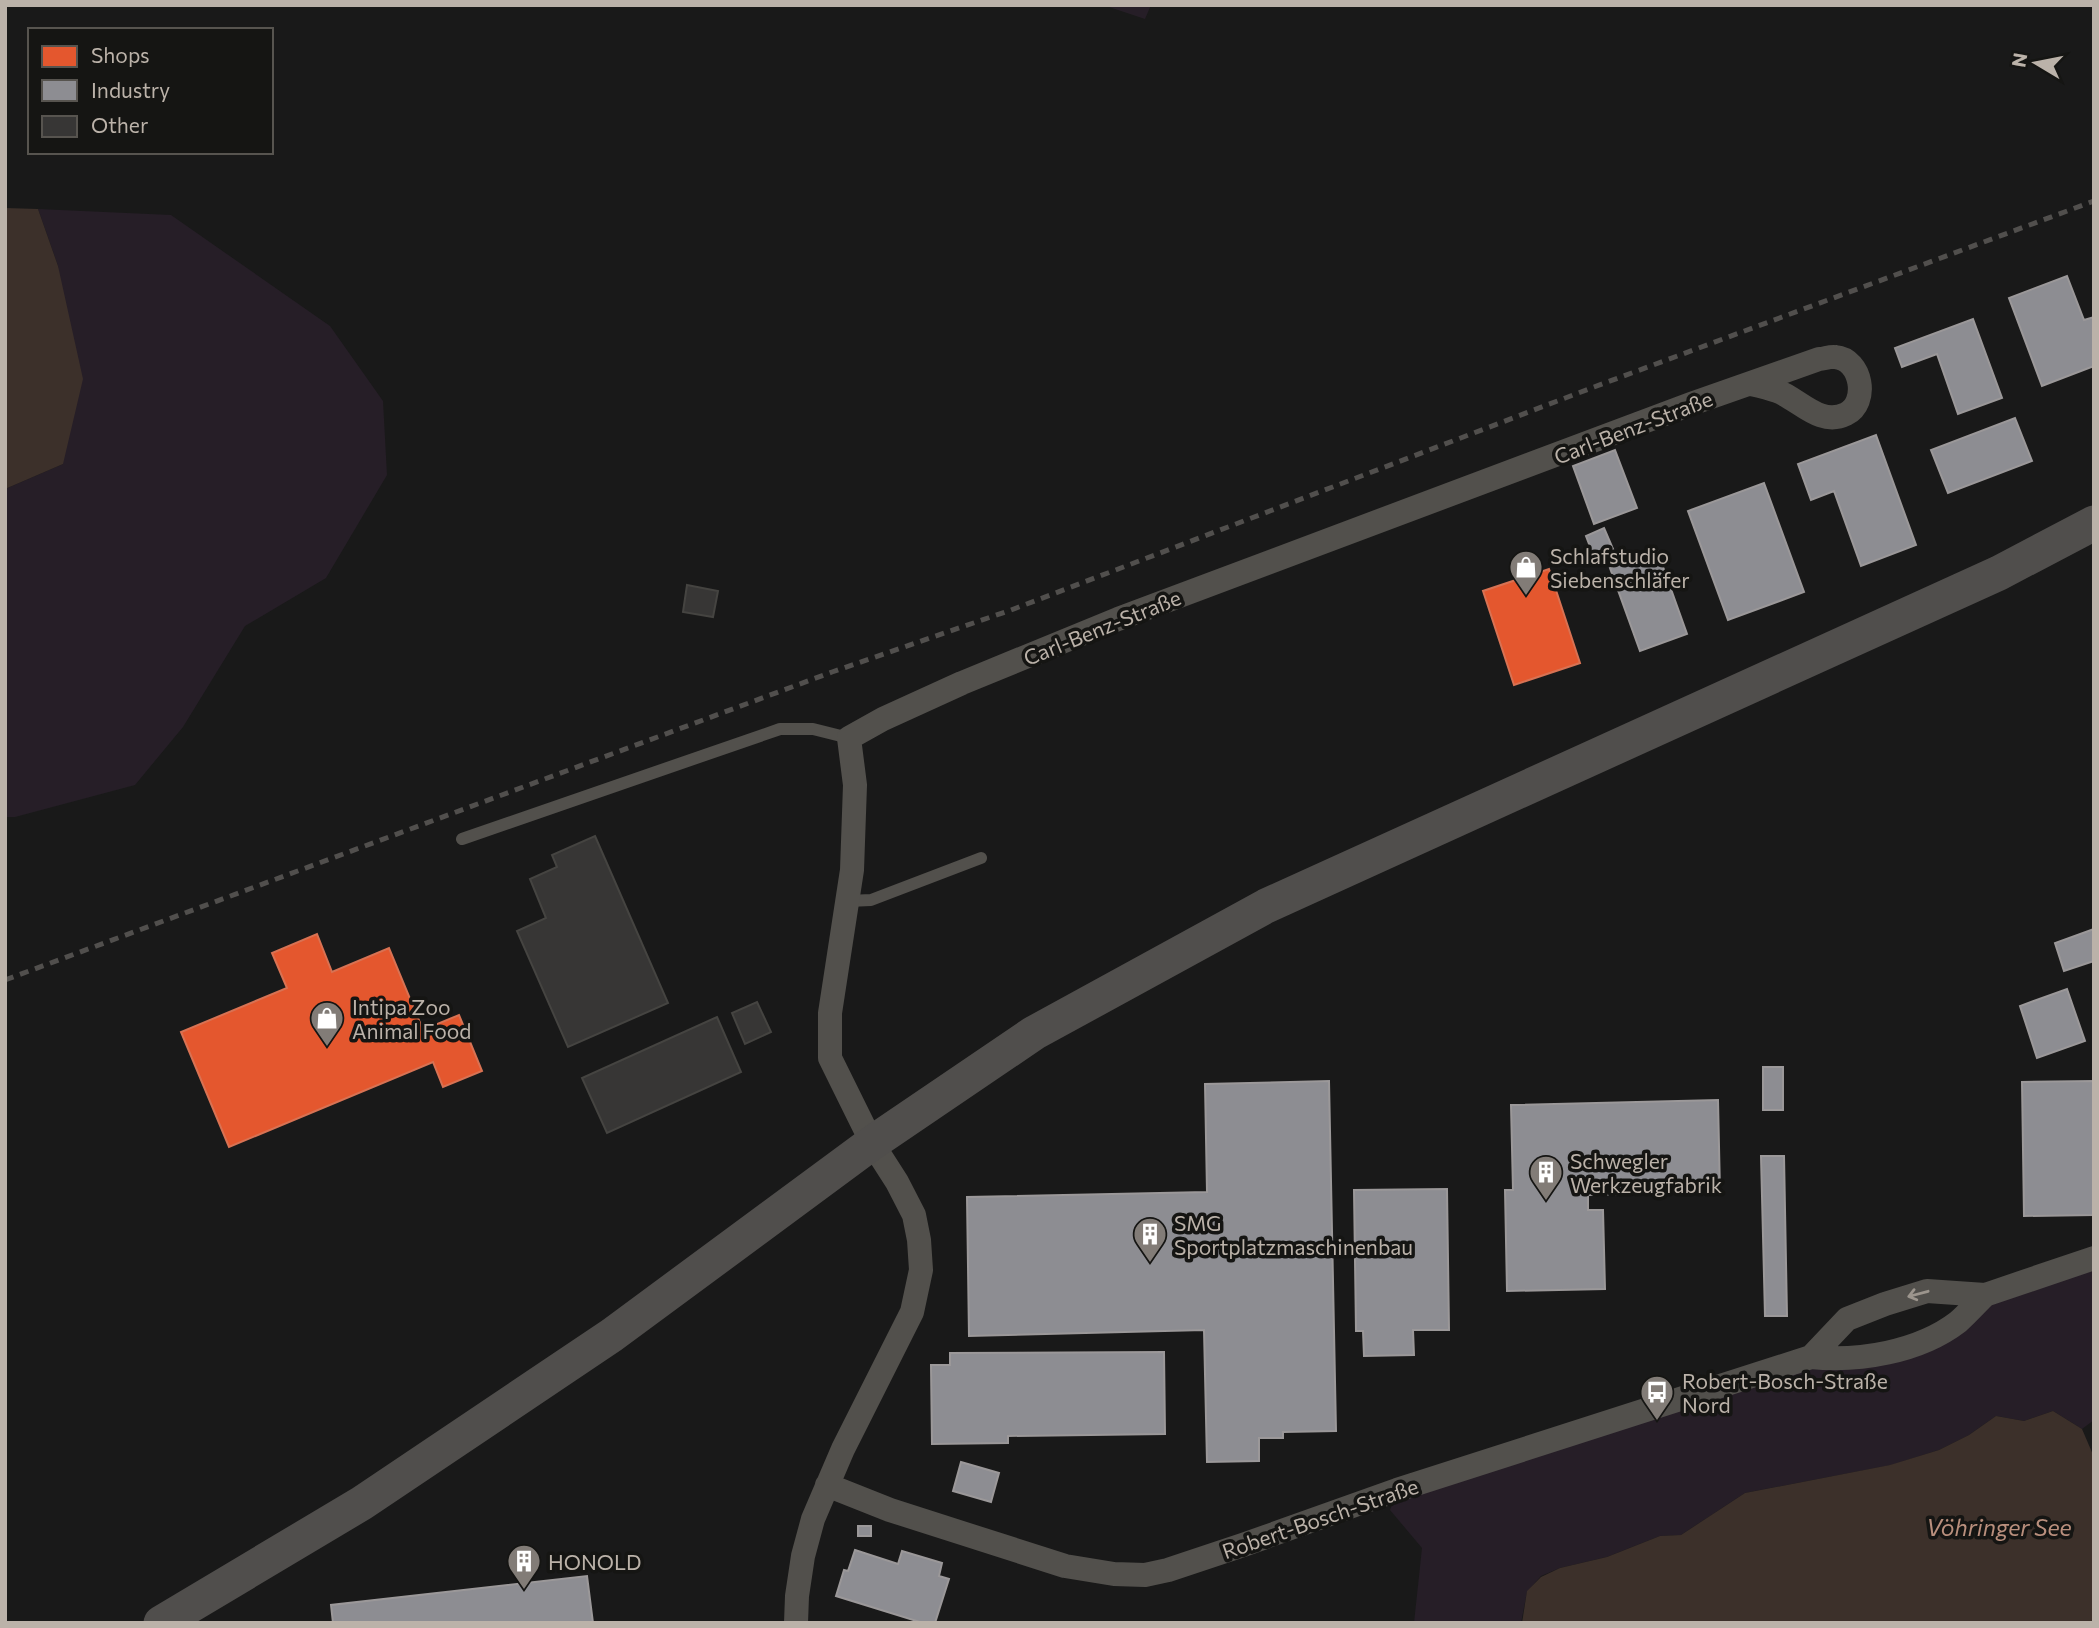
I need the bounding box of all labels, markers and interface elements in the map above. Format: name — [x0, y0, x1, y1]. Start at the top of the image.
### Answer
legend — [28, 28, 273, 154]
north arrow — [2001, 28, 2071, 98]
text: Shops — [91, 42, 150, 67]
text: N — [2006, 51, 2031, 69]
text: Industry — [91, 77, 170, 102]
text: Other — [91, 112, 148, 137]
street label: Carl-Benz-Straße — [1550, 385, 1716, 469]
place label: Schlafstudio Siebenschläfer — [1550, 543, 1690, 592]
shop icon: Schlafstudio Siebenschläfer — [1507, 548, 1545, 597]
street label: Carl-Benz-Straße — [1020, 584, 1184, 670]
place label: Intipa Zoo Animal Food — [352, 994, 471, 1043]
shop icon: Intipa Zoo Animal Food — [308, 999, 346, 1048]
place label: Schwegler Werkzeugfabrik — [1570, 1148, 1722, 1197]
building icon: Schwegler Werkzeugfabrik — [1527, 1153, 1565, 1202]
place label: SMG Sportplatzmaschinenbau — [1174, 1210, 1413, 1259]
building icon: SMG Sportplatzmaschinenbau — [1131, 1215, 1169, 1264]
one-way arrow — [1907, 1288, 1930, 1301]
place label: Robert-Bosch-Straße Nord — [1682, 1368, 1888, 1417]
bus stop icon: Robert-Bosch-Straße Nord — [1638, 1373, 1676, 1422]
street label: Robert-Bosch-Straße — [1219, 1473, 1421, 1563]
water label: Vöhringer See — [1926, 1513, 2072, 1541]
building icon: HONOLD — [505, 1542, 543, 1591]
place label: HONOLD — [548, 1549, 641, 1574]

